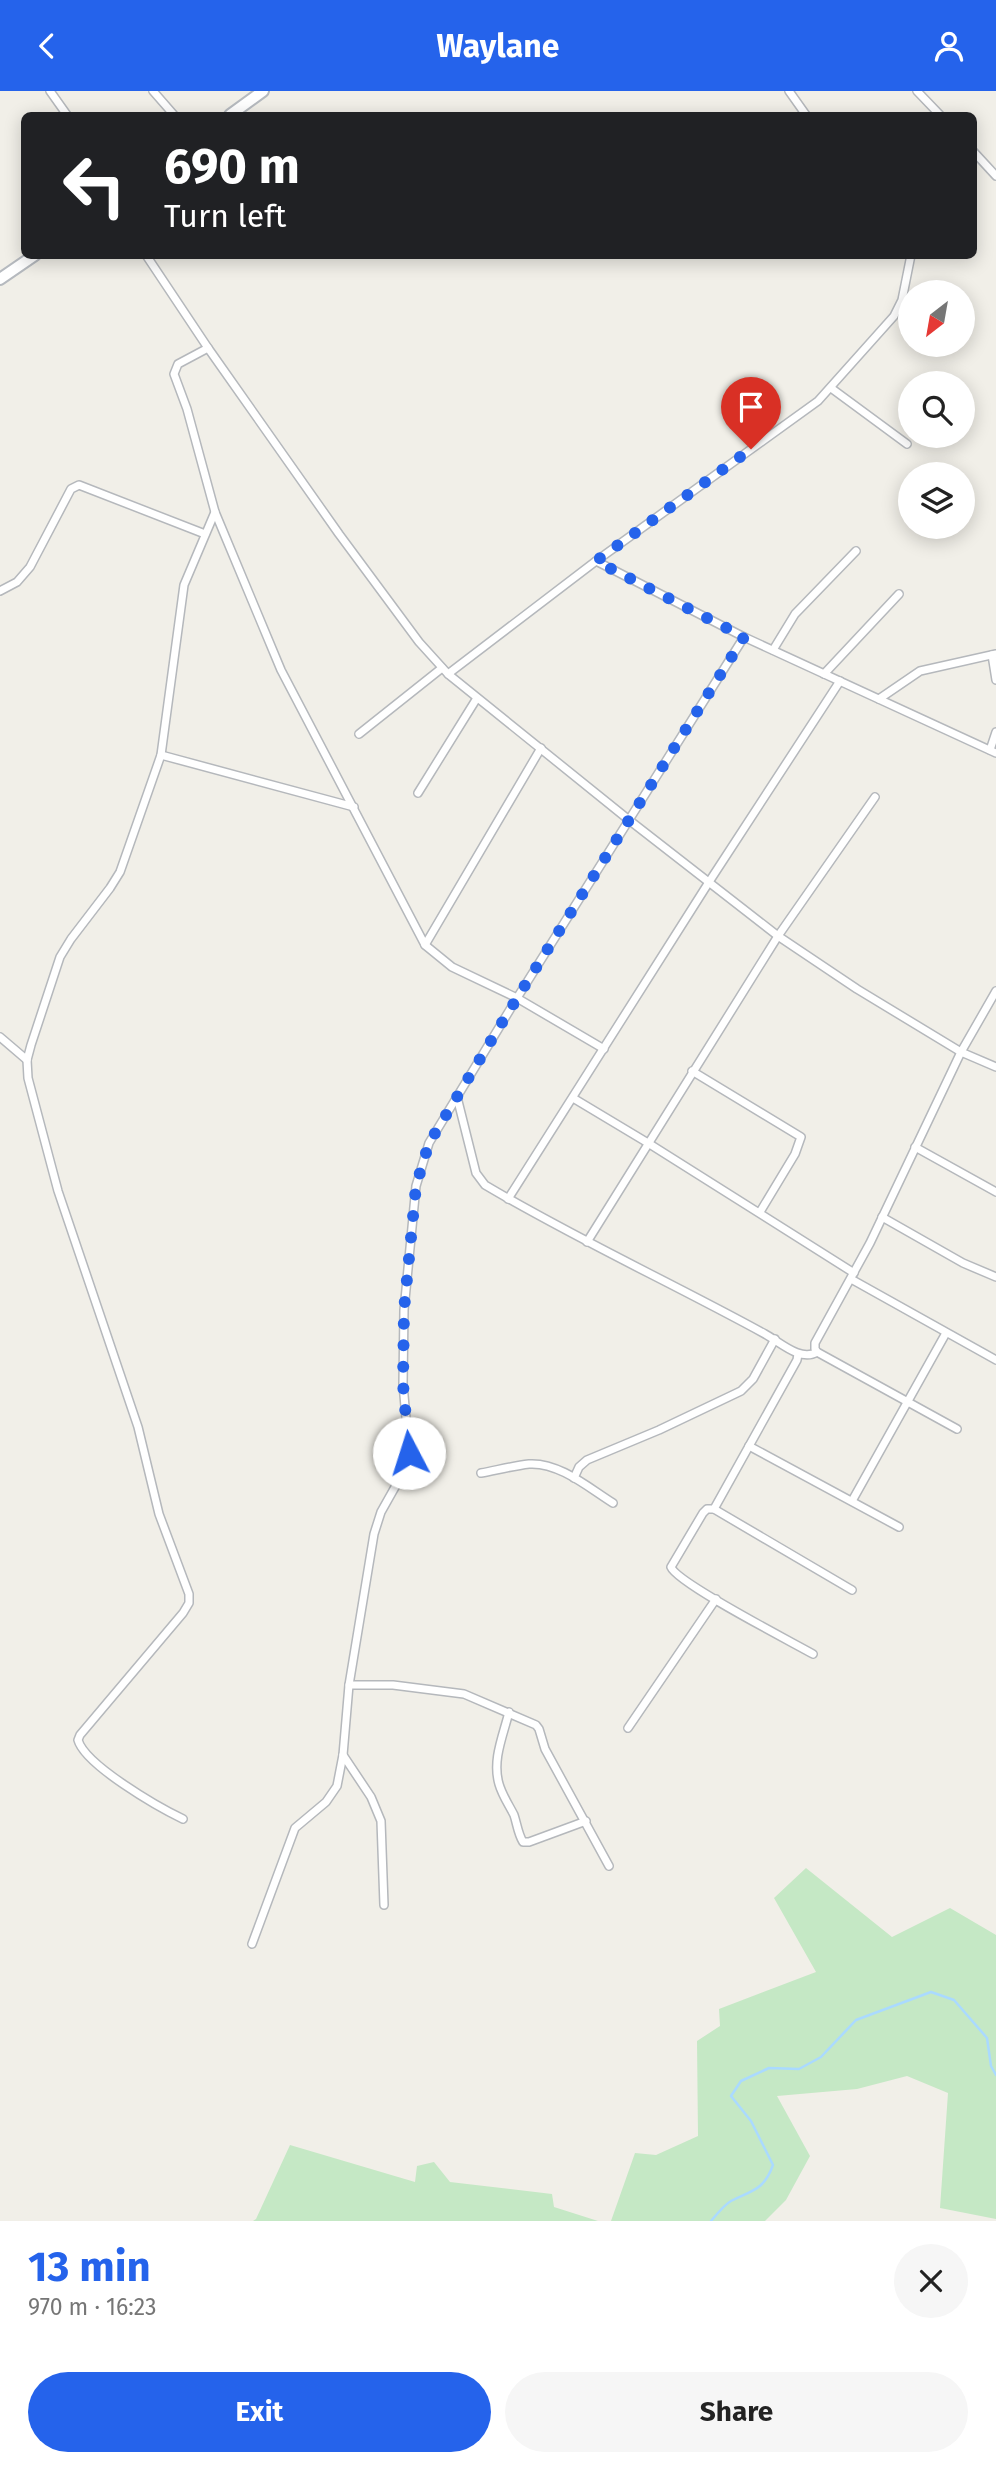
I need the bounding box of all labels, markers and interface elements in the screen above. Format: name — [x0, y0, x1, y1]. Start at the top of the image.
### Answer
icon: back — [28, 27, 66, 65]
text: Waylane — [437, 27, 559, 65]
icon: person — [930, 27, 968, 65]
text: 690 m — [164, 137, 300, 196]
icon: left — [49, 140, 140, 231]
text: Turn left — [164, 197, 286, 235]
north arrow — [898, 280, 975, 357]
map controls — [898, 280, 975, 539]
button: search — [898, 371, 975, 448]
pin — [721, 377, 781, 449]
icon: arrive — [732, 388, 770, 426]
button: layers — [898, 462, 975, 539]
position arrow — [372, 1416, 446, 1490]
text: 13 min — [28, 2242, 151, 2292]
button: close — [894, 2244, 968, 2318]
text: 970 m · 16:23 — [28, 2293, 157, 2321]
button: Exit — [28, 2372, 491, 2452]
button: Share — [505, 2372, 968, 2452]

